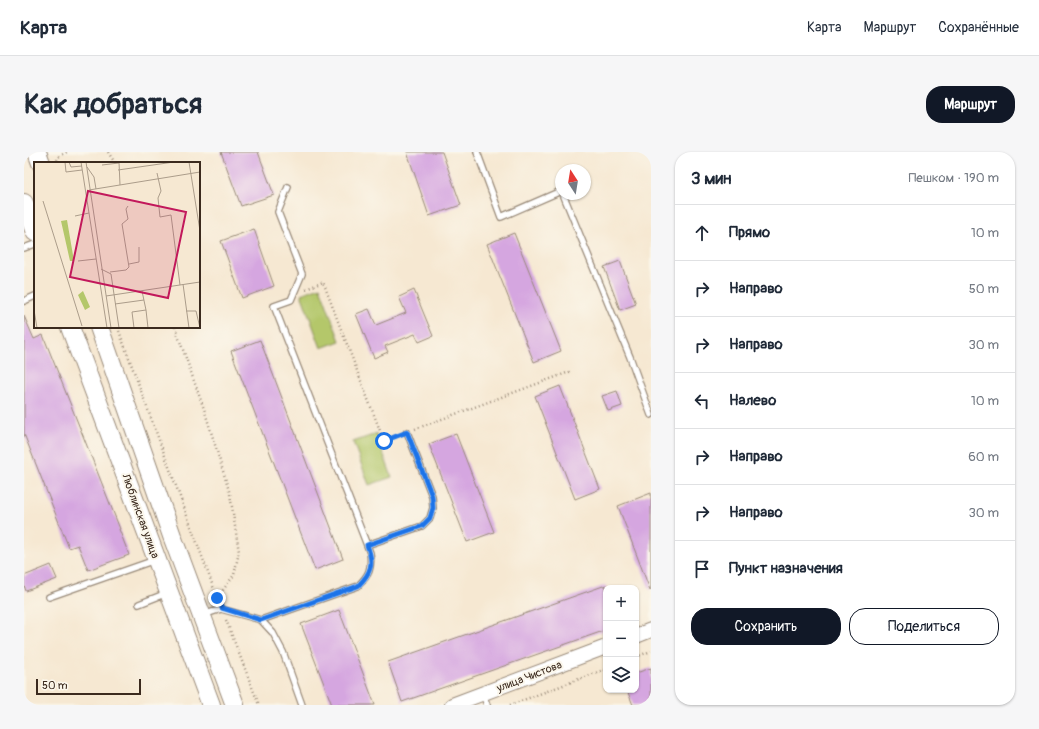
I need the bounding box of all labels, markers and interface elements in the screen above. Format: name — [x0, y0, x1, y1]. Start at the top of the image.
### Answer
text: Карта — [20, 16, 67, 40]
text: Карта — [807, 19, 842, 36]
text: Маршрут — [864, 19, 916, 36]
text: Сохранённые — [938, 19, 1019, 36]
button: Маршрут — [926, 86, 1015, 123]
text: Как добраться — [24, 87, 202, 122]
inset map — [34, 162, 200, 328]
north arrow — [555, 164, 591, 200]
text: 3 мин — [691, 168, 731, 189]
text: Пешком · 190 m — [908, 170, 999, 186]
icon: ahead — [691, 222, 713, 244]
text: Прямо — [729, 223, 770, 242]
text: 10 m — [971, 225, 999, 241]
icon: right — [691, 278, 713, 300]
text: Направо — [729, 279, 783, 298]
text: 50 m — [969, 281, 999, 297]
icon: right — [691, 334, 713, 356]
text: Направо — [729, 335, 783, 354]
text: 30 m — [969, 337, 999, 353]
icon: left — [691, 390, 713, 412]
text: Налево — [729, 391, 776, 410]
text: 10 m — [971, 393, 999, 409]
route start — [375, 432, 393, 450]
icon: right — [691, 446, 713, 468]
text: Направо — [729, 447, 783, 466]
text: 60 m — [968, 449, 999, 465]
street label: Люблинская улица — [119, 471, 162, 560]
icon: right — [691, 502, 713, 524]
text: Направо — [729, 503, 783, 522]
text: 30 m — [969, 505, 999, 521]
icon: arrive — [691, 558, 713, 580]
text: Пункт назначения — [729, 559, 843, 578]
map controls — [603, 585, 639, 693]
button: + — [603, 585, 639, 621]
route end — [208, 589, 226, 607]
button: Сохранить — [691, 608, 841, 645]
button: Поделиться — [849, 608, 999, 645]
button: − — [603, 621, 639, 657]
button: layers — [603, 657, 639, 693]
street label: улица Чистова — [494, 658, 564, 695]
scale bar — [36, 677, 141, 696]
text: 50 m — [42, 679, 68, 692]

